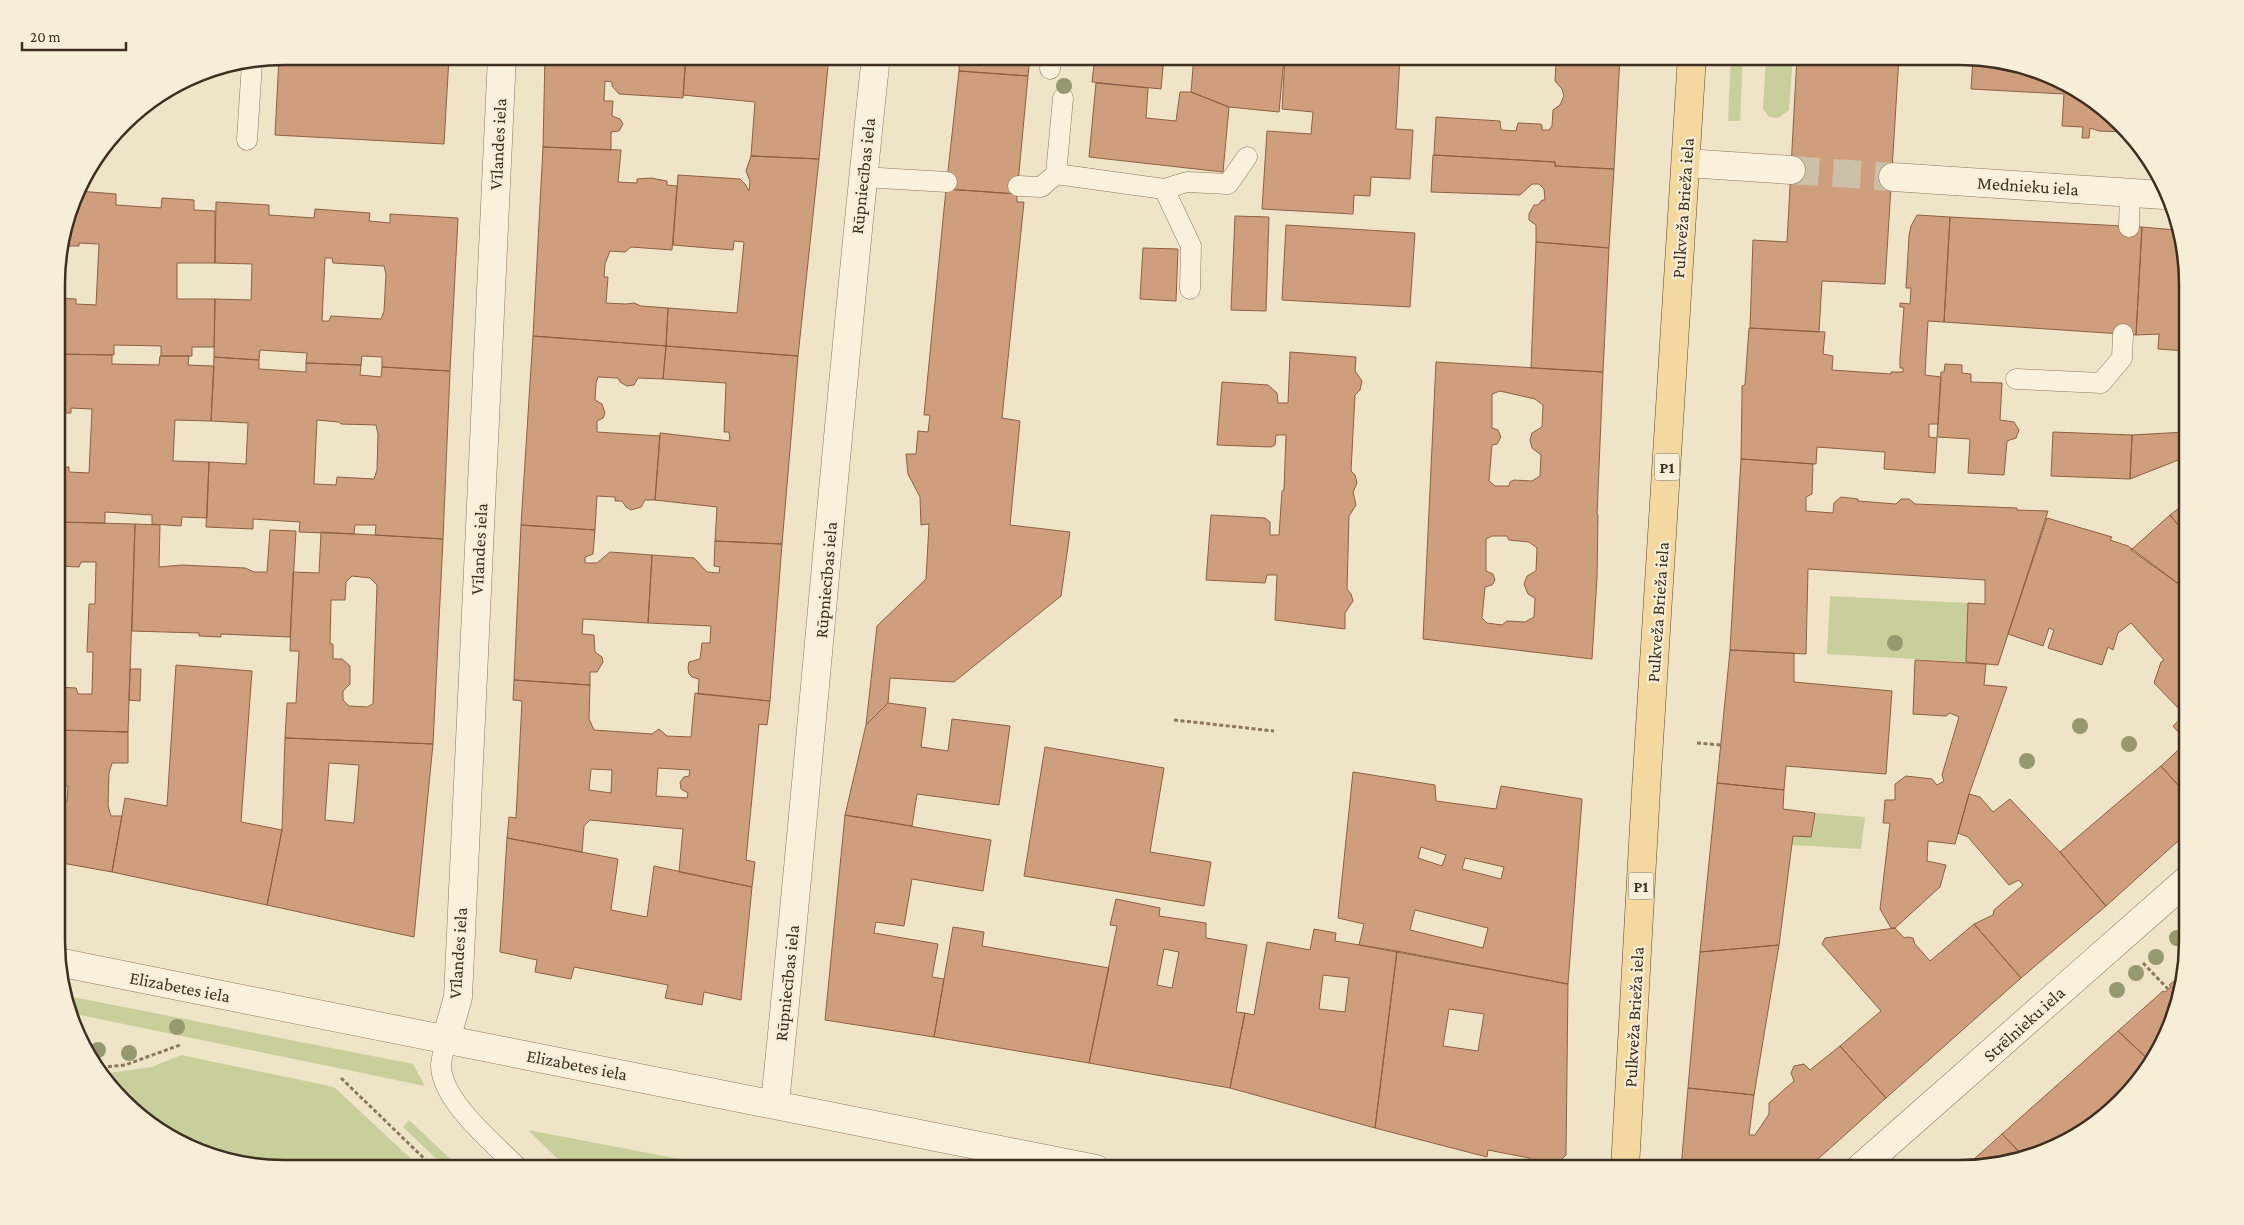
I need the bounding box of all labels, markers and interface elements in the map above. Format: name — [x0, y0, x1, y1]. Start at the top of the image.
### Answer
scale bar — [22, 20, 126, 52]
text: 20 m — [30, 29, 61, 45]
street label: Vīlandes iela — [486, 98, 510, 190]
street label: Rūpniecības iela — [847, 117, 879, 235]
street label: Pulkveža Brieža iela — [1668, 137, 1698, 279]
street label: Mednieku iela — [1977, 172, 2079, 200]
road number: P1 — [1654, 454, 1680, 481]
street label: Vīlandes iela — [467, 503, 491, 595]
street label: Rūpniecības iela — [811, 521, 841, 639]
street label: Pulkveža Brieža iela — [1643, 541, 1673, 683]
road number: P1 — [1628, 872, 1654, 899]
street label: Vīlandes iela — [445, 906, 471, 1000]
street label: Rūpniecības iela — [771, 924, 803, 1042]
street label: Pulkveža Brieža iela — [1620, 946, 1648, 1088]
street label: Elizabetes iela — [128, 967, 232, 1007]
street label: Strēlnieku iela — [1979, 982, 2069, 1066]
street label: Elizabetes iela — [525, 1045, 629, 1085]

